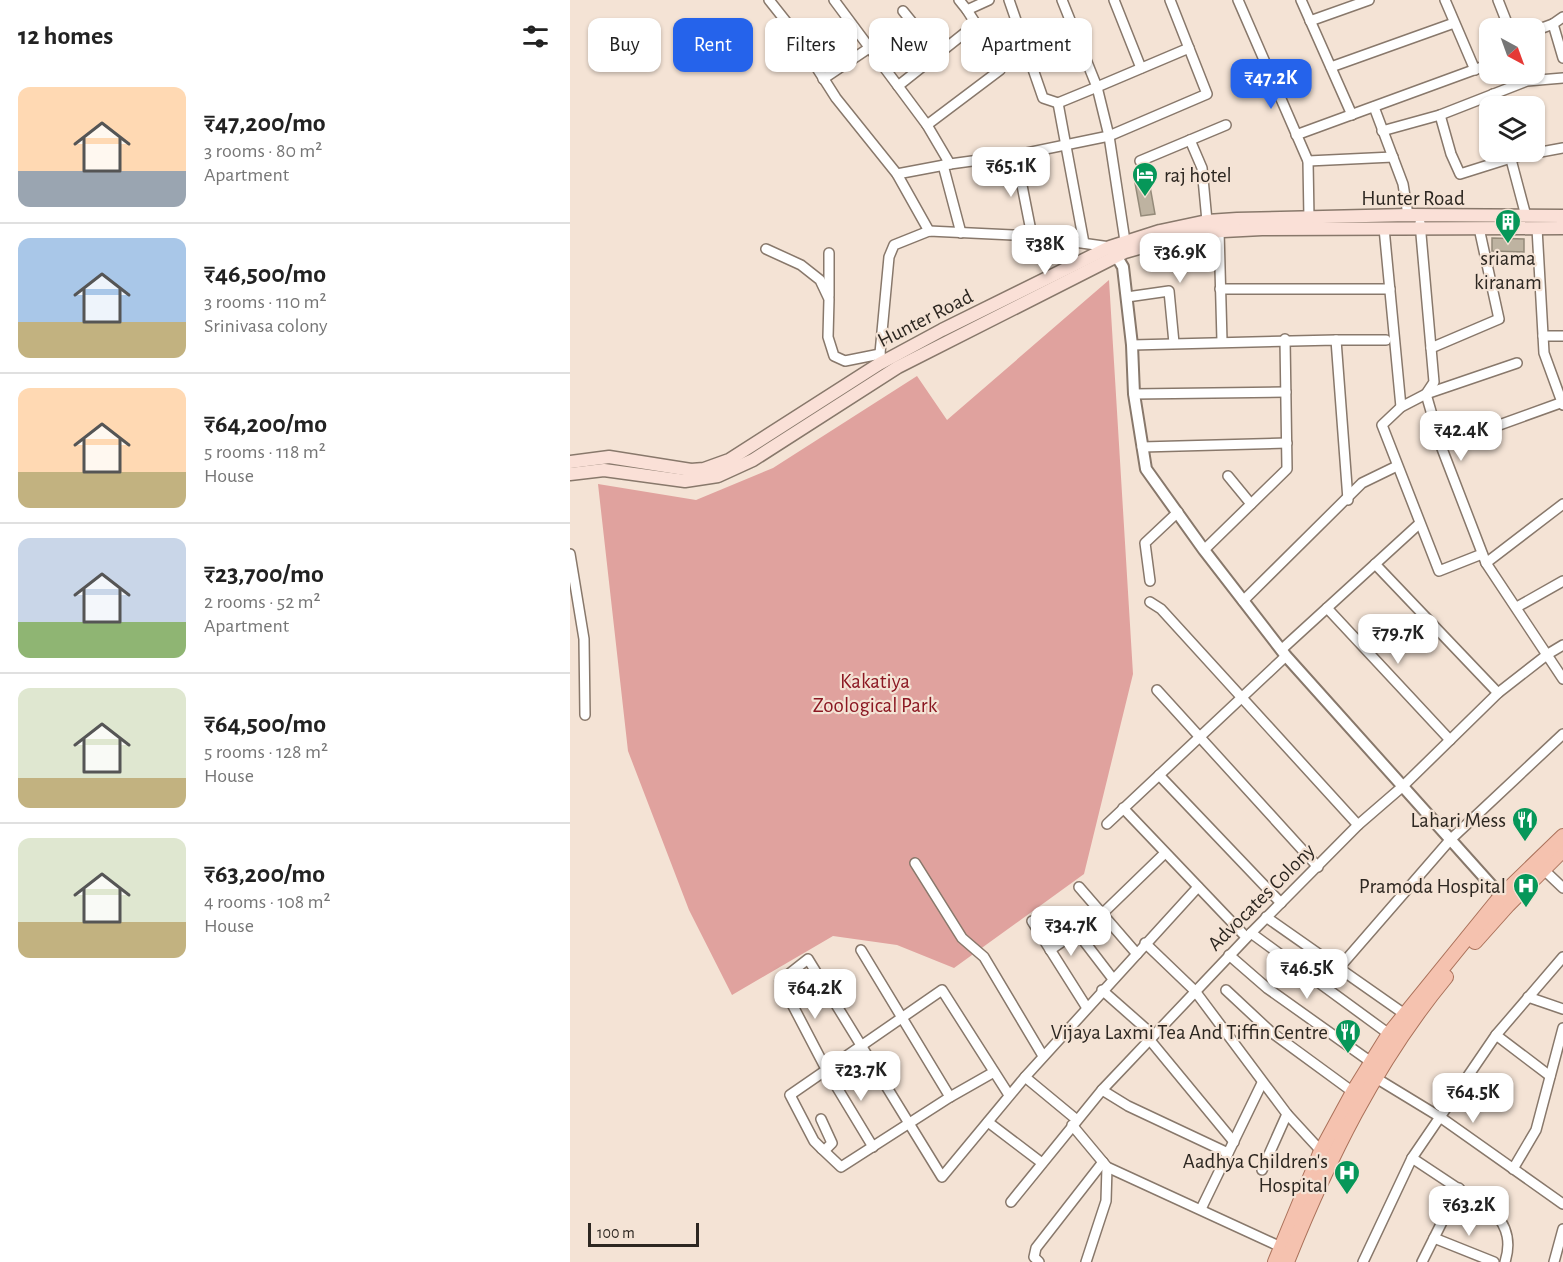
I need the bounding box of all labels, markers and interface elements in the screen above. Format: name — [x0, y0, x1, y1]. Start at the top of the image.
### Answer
chip: Buy — [588, 18, 661, 72]
chip: Rent — [673, 18, 753, 72]
chip: Filters — [765, 18, 857, 72]
chip: New — [869, 18, 949, 72]
chip: Apartment — [961, 18, 1092, 72]
north arrow — [1479, 18, 1545, 84]
map controls — [1479, 18, 1545, 162]
icon: filters — [519, 20, 552, 53]
text: 12 homes — [18, 23, 113, 49]
pin: ₹47.2K — [1222, 59, 1320, 110]
text: ₹47.2K — [1245, 68, 1297, 88]
button: layers — [1479, 96, 1545, 162]
text: ₹47,200/mo — [204, 110, 326, 136]
icon: home — [66, 111, 138, 183]
text: 3 rooms · 80 m² — [204, 141, 322, 161]
pin: ₹65.1K — [962, 147, 1060, 198]
text: ₹65.1K — [986, 156, 1036, 176]
hotel icon: raj hotel — [1130, 160, 1160, 198]
text: Apartment — [204, 165, 289, 185]
place label: raj hotel — [1164, 165, 1232, 186]
street label: Hunter Road — [1361, 188, 1465, 209]
building icon: sriama kiranam — [1493, 207, 1523, 245]
pin: ₹38K — [1009, 225, 1081, 276]
pin: ₹36.9K — [1131, 233, 1229, 284]
text: ₹38K — [1026, 234, 1064, 254]
text: ₹36.9K — [1154, 242, 1206, 262]
place label: sriama kiranam — [1474, 248, 1542, 293]
text: ₹46,500/mo — [204, 261, 326, 287]
icon: home — [66, 262, 138, 334]
street label: Hunter Road — [874, 286, 976, 351]
text: 3 rooms · 110 m² — [204, 292, 327, 312]
text: Srinivasa colony — [204, 316, 328, 336]
text: ₹64,200/mo — [204, 411, 327, 437]
pin: ₹42.4K — [1412, 411, 1510, 462]
icon: home — [66, 412, 138, 484]
text: ₹42.4K — [1434, 420, 1488, 440]
text: 5 rooms · 118 m² — [204, 442, 326, 462]
text: House — [204, 466, 254, 486]
text: ₹23,700/mo — [204, 561, 324, 587]
icon: home — [66, 562, 138, 634]
text: 2 rooms · 52 m² — [204, 592, 321, 612]
pin: ₹79.7K — [1349, 614, 1447, 665]
text: Apartment — [204, 616, 289, 636]
text: ₹79.7K — [1372, 623, 1424, 643]
park label: Kakatiya Zoological Park — [813, 671, 938, 716]
text: ₹64,500/mo — [204, 711, 326, 737]
icon: home — [66, 712, 138, 784]
text: 5 rooms · 128 m² — [204, 742, 328, 762]
text: House — [204, 766, 254, 786]
restaurant icon: Lahari Mess — [1510, 805, 1540, 843]
place label: Lahari Mess — [1410, 810, 1506, 831]
street label: Advocates Colony — [1204, 840, 1319, 955]
text: ₹63,200/mo — [204, 861, 325, 887]
icon: home — [66, 862, 138, 934]
hospital icon: Pramoda Hospital — [1511, 871, 1541, 909]
place label: Pramoda Hospital — [1359, 876, 1506, 897]
text: 4 rooms · 108 m² — [204, 892, 331, 912]
pin: ₹34.7K — [1022, 906, 1120, 957]
text: ₹34.7K — [1045, 915, 1097, 935]
text: House — [204, 916, 254, 936]
pin: ₹46.5K — [1258, 949, 1356, 1000]
text: ₹46.5K — [1281, 958, 1334, 978]
pin: ₹64.2K — [766, 969, 864, 1020]
text: ₹64.2K — [788, 978, 842, 998]
restaurant icon: Vijaya Laxmi Tea And Tiffin Centre — [1333, 1017, 1363, 1055]
place label: Vijaya Laxmi Tea And Tiffin Centre — [1051, 1022, 1328, 1043]
pin: ₹23.7K — [812, 1051, 910, 1102]
text: ₹23.7K — [835, 1060, 887, 1080]
pin: ₹64.5K — [1424, 1073, 1522, 1124]
text: ₹64.5K — [1447, 1082, 1500, 1102]
place label: Aadhya Children's Hospital — [1183, 1151, 1328, 1196]
hospital icon: Aadhya Children's Hospital — [1332, 1158, 1362, 1196]
pin: ₹63.2K — [1420, 1186, 1518, 1237]
text: ₹63.2K — [1443, 1195, 1495, 1215]
scale bar — [588, 1220, 699, 1248]
text: 100 m — [597, 1225, 635, 1241]

